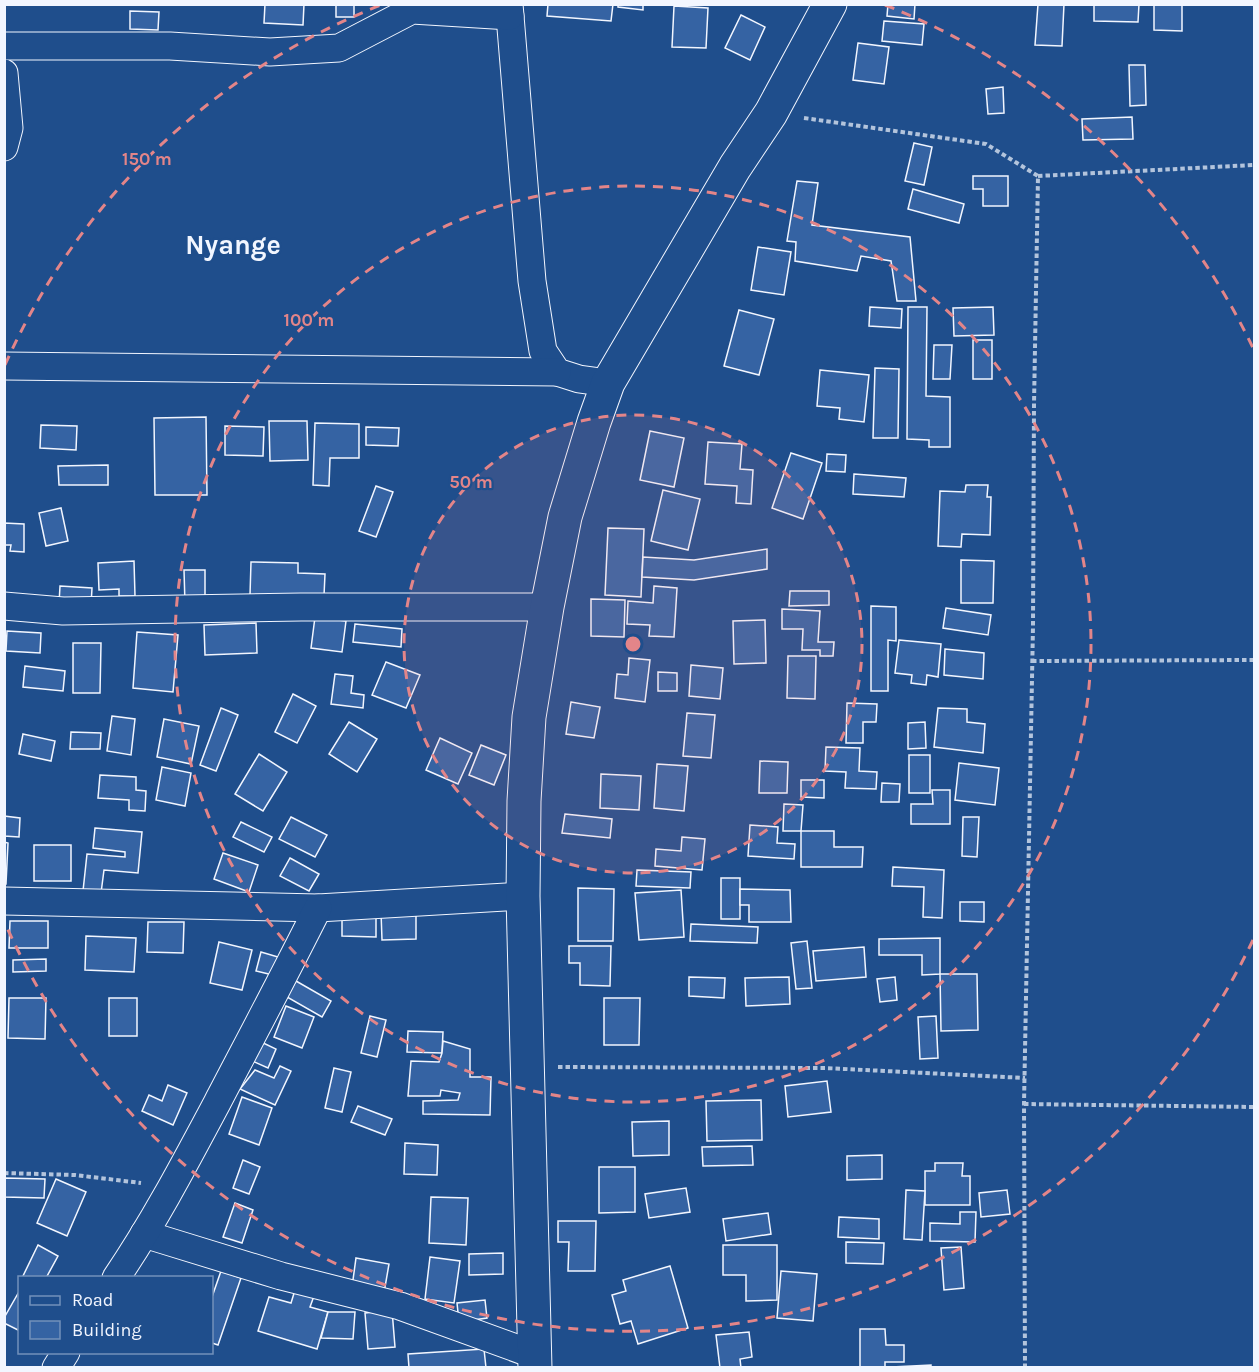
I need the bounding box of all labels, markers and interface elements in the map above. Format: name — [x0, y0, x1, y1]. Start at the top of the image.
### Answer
text: 150 m — [122, 148, 172, 170]
district label: Nyange — [185, 229, 281, 261]
text: 100 m — [284, 309, 334, 331]
text: 50 m — [449, 471, 493, 493]
centre of rings — [623, 634, 643, 654]
legend — [18, 1276, 213, 1354]
text: Road — [72, 1289, 113, 1311]
text: Building — [72, 1319, 142, 1341]

